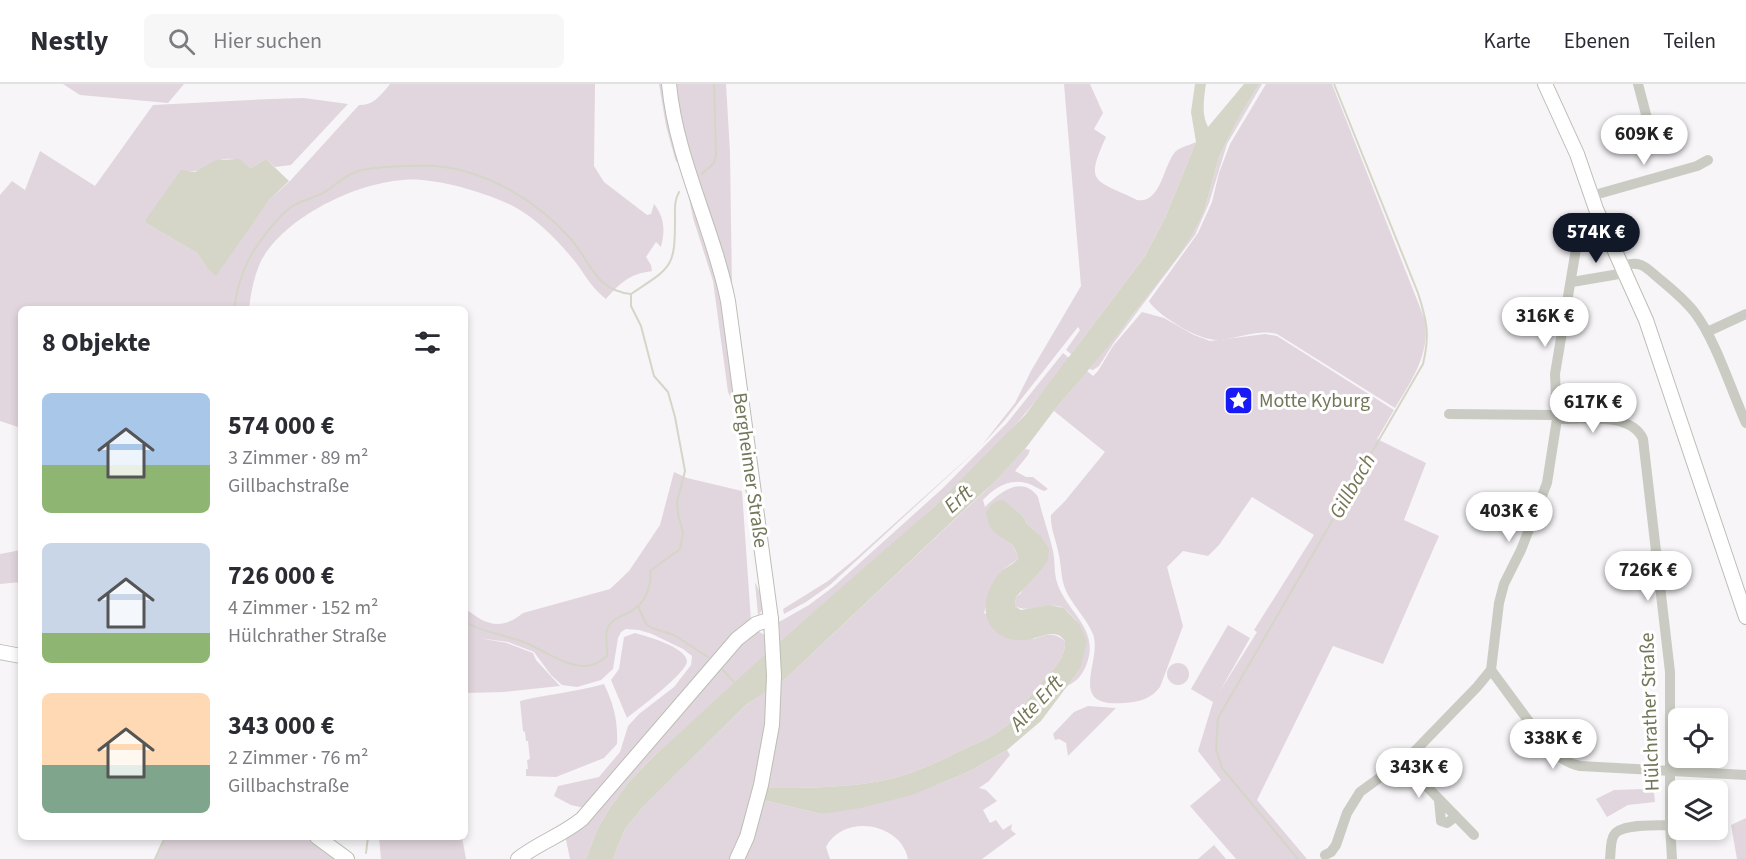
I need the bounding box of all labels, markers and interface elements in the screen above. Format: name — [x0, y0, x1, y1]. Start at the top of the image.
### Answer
search box — [144, 14, 564, 68]
text: Nestly — [30, 21, 108, 61]
icon: search — [165, 25, 198, 58]
text: Hier suchen — [213, 25, 322, 57]
text: Karte — [1484, 26, 1531, 56]
text: Ebenen — [1564, 26, 1630, 56]
text: Teilen — [1663, 26, 1716, 56]
pin: 609K € — [1595, 115, 1693, 166]
text: 609K € — [1615, 120, 1673, 148]
pin: 574K € — [1547, 213, 1645, 264]
text: 574K € — [1567, 218, 1625, 246]
pin: 316K € — [1496, 297, 1594, 348]
text: 316K € — [1516, 302, 1574, 330]
text: 8 Objekte — [42, 324, 151, 361]
icon: filters — [411, 326, 444, 359]
pin: 617K € — [1544, 383, 1642, 434]
place icon: Motte Kyburg — [1222, 384, 1254, 416]
place label: Motte Kyburg — [1259, 387, 1370, 415]
text: 617K € — [1564, 388, 1622, 416]
street label: Bergheimer Straße — [725, 391, 775, 550]
text: 574 000 € — [228, 407, 335, 444]
icon: home — [90, 417, 162, 489]
text: 3 Zimmer · 89 m² — [228, 444, 368, 472]
water label: Gillbach — [1321, 448, 1383, 524]
text: Gillbachstraße — [228, 472, 349, 500]
water label: Erft — [937, 477, 980, 520]
pin: 403K € — [1460, 492, 1558, 543]
text: 403K € — [1480, 497, 1538, 525]
pin: 726K € — [1599, 551, 1697, 602]
text: 726K € — [1619, 556, 1677, 584]
text: 726 000 € — [228, 557, 335, 594]
icon: home — [90, 567, 162, 639]
text: 4 Zimmer · 152 m² — [228, 594, 378, 622]
text: Hülchrather Straße — [228, 622, 387, 650]
street label: Hülchrather Straße — [1633, 632, 1667, 792]
water label: Alte Erft — [1001, 668, 1070, 739]
text: 343 000 € — [228, 707, 335, 744]
map controls — [1668, 708, 1728, 840]
button: locate — [1668, 708, 1728, 768]
icon: home — [90, 717, 162, 789]
pin: 338K € — [1504, 719, 1602, 770]
text: 338K € — [1524, 724, 1582, 752]
text: 2 Zimmer · 76 m² — [228, 744, 368, 772]
pin: 343K € — [1370, 748, 1468, 799]
text: 343K € — [1390, 753, 1448, 781]
text: Gillbachstraße — [228, 772, 349, 800]
button: layers — [1668, 780, 1728, 840]

